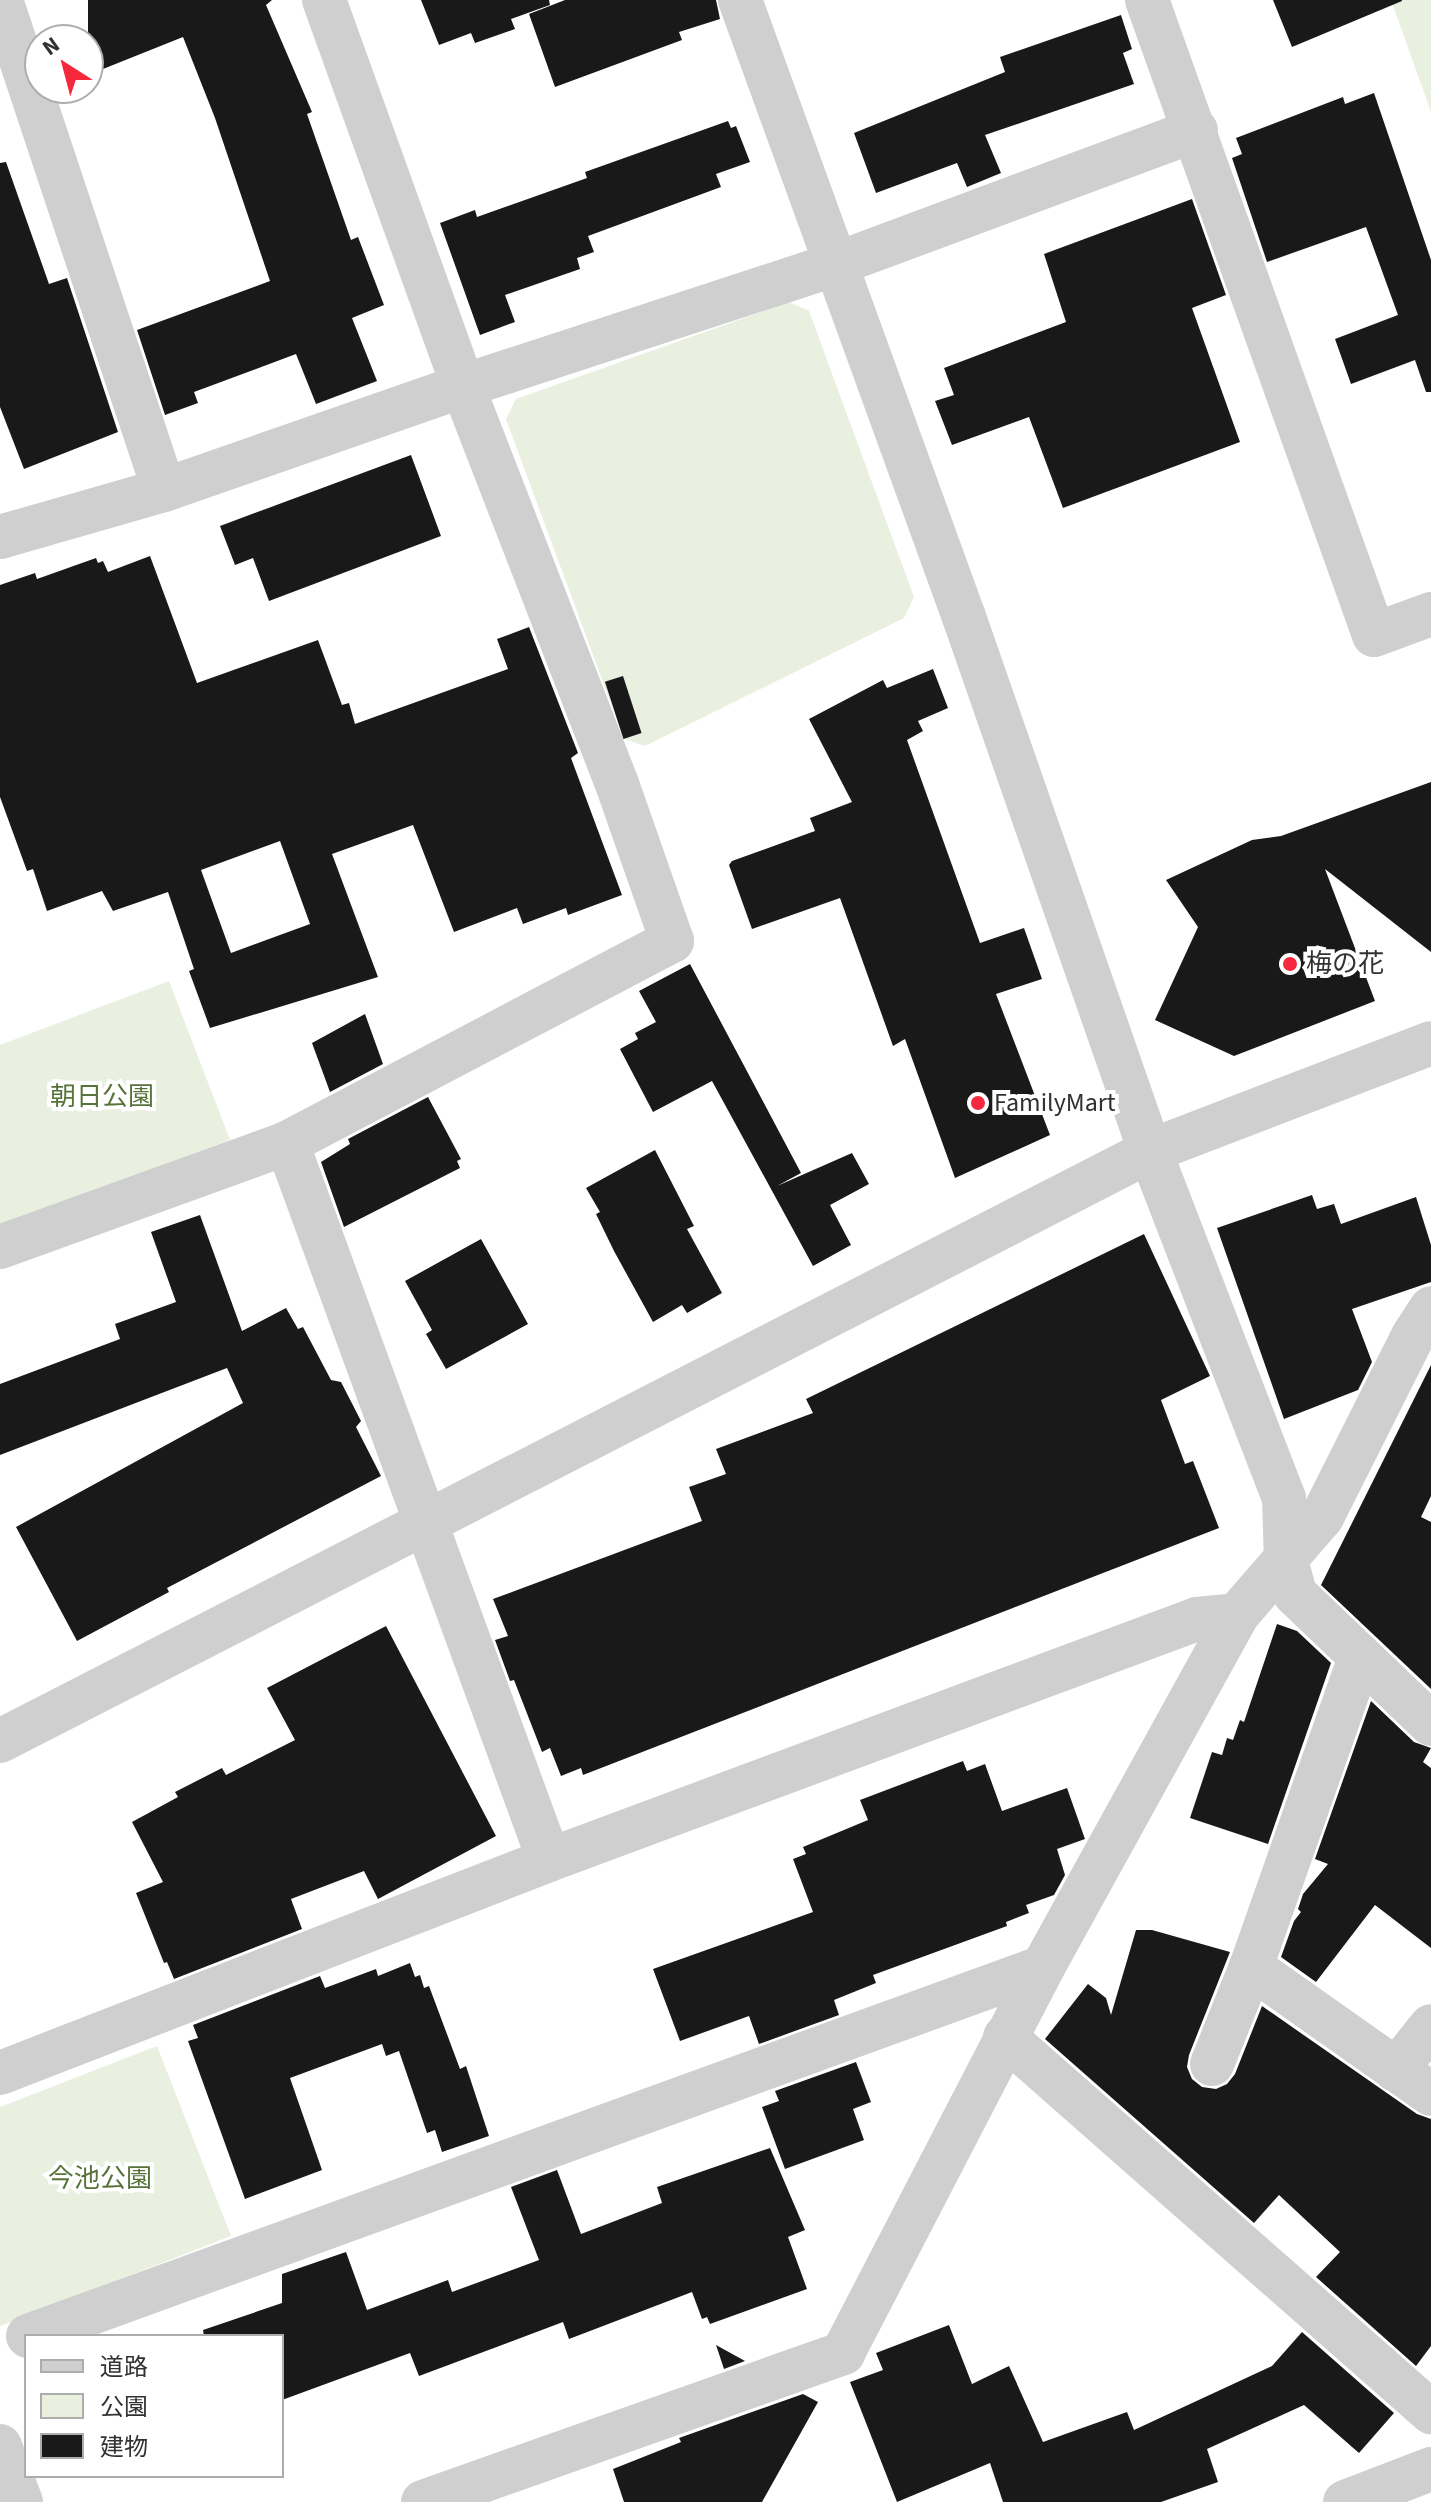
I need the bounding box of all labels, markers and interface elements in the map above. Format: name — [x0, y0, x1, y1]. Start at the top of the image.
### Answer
north arrow — [24, 24, 104, 104]
text: N — [36, 29, 66, 63]
place label: 梅の花 — [1306, 948, 1384, 980]
marker: 梅の花 — [1281, 955, 1299, 973]
park label: 朝日公園 — [50, 1081, 154, 1113]
place label: FamilyMart — [994, 1087, 1116, 1119]
marker: FamilyMart — [969, 1094, 987, 1112]
park label: 今池公園 — [48, 2163, 152, 2195]
legend — [24, 2334, 284, 2478]
text: 道路 — [100, 2350, 148, 2385]
text: 公園 — [100, 2390, 148, 2425]
text: 建物 — [100, 2430, 148, 2465]

